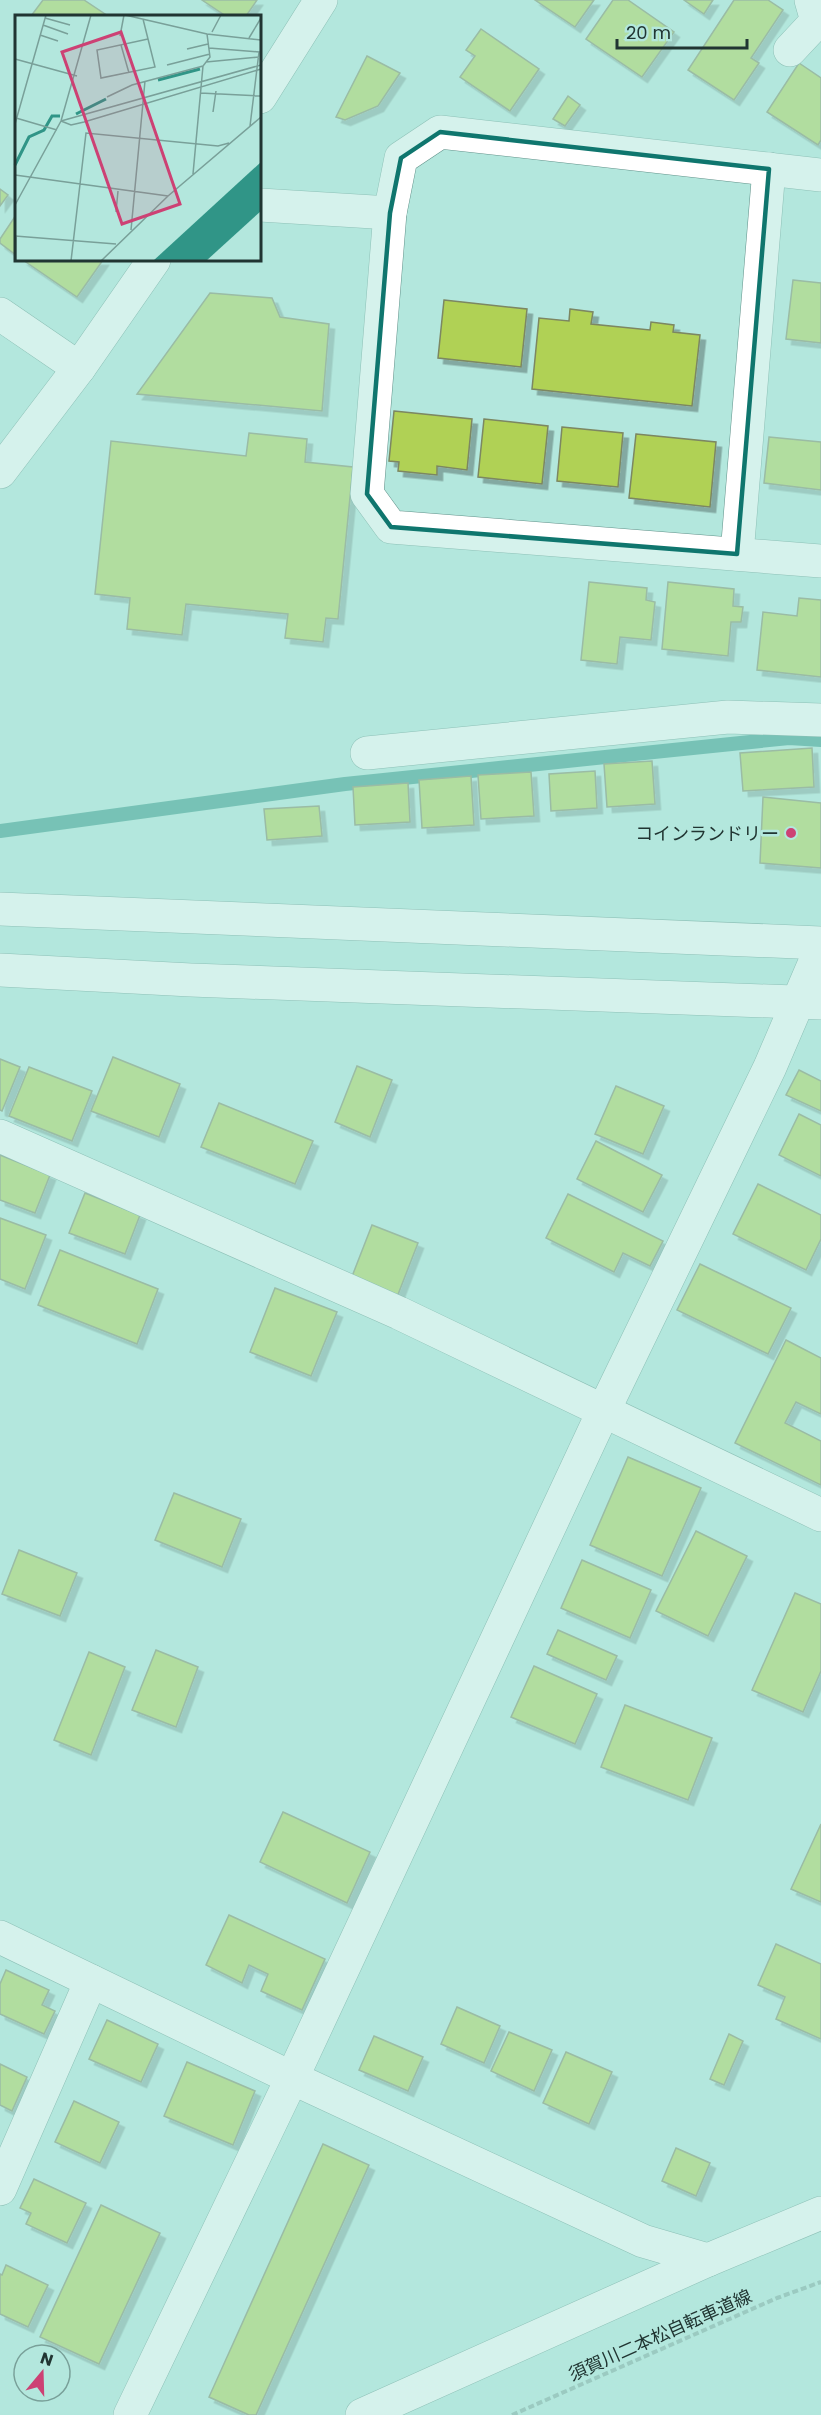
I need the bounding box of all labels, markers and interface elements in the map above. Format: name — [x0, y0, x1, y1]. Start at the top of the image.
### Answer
scale bar — [617, 12, 748, 50]
inset map — [15, 15, 261, 261]
text: 20 m — [626, 20, 671, 45]
place label: コインランドリー — [635, 821, 779, 846]
marker: コインランドリー — [784, 826, 798, 840]
street label: 須賀川二本松自転車道線 — [564, 2283, 756, 2387]
north arrow — [12, 2343, 72, 2403]
text: N — [37, 2346, 56, 2372]

